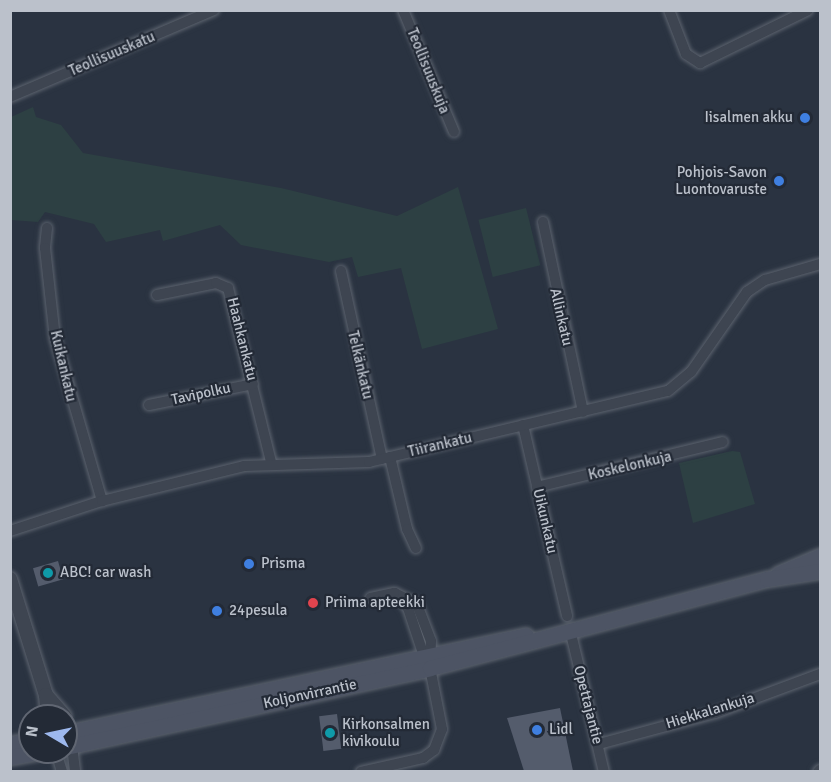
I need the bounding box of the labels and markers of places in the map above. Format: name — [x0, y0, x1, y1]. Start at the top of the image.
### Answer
place label: Iisalmen akku — [704, 109, 793, 127]
marker: Iisalmen akku — [798, 111, 812, 125]
place label: Pohjois-Savon Luontovaruste — [675, 163, 767, 198]
marker: Pohjois-Savon Luontovaruste — [772, 174, 786, 188]
place label: Prisma — [261, 555, 305, 573]
marker: Prisma — [242, 557, 256, 571]
place label: ABC! car wash — [60, 564, 151, 582]
marker: ABC! car wash — [41, 566, 55, 580]
place label: Priima apteekki — [325, 594, 425, 612]
marker: Priima apteekki — [306, 596, 320, 610]
place label: 24pesula — [229, 602, 287, 620]
marker: 24pesula — [210, 604, 224, 618]
place label: Kirkonsalmen kivikoulu — [342, 715, 430, 750]
place label: Lidl — [549, 721, 573, 739]
marker: Lidl — [530, 723, 544, 737]
marker: Kirkonsalmen kivikoulu — [323, 726, 337, 740]

